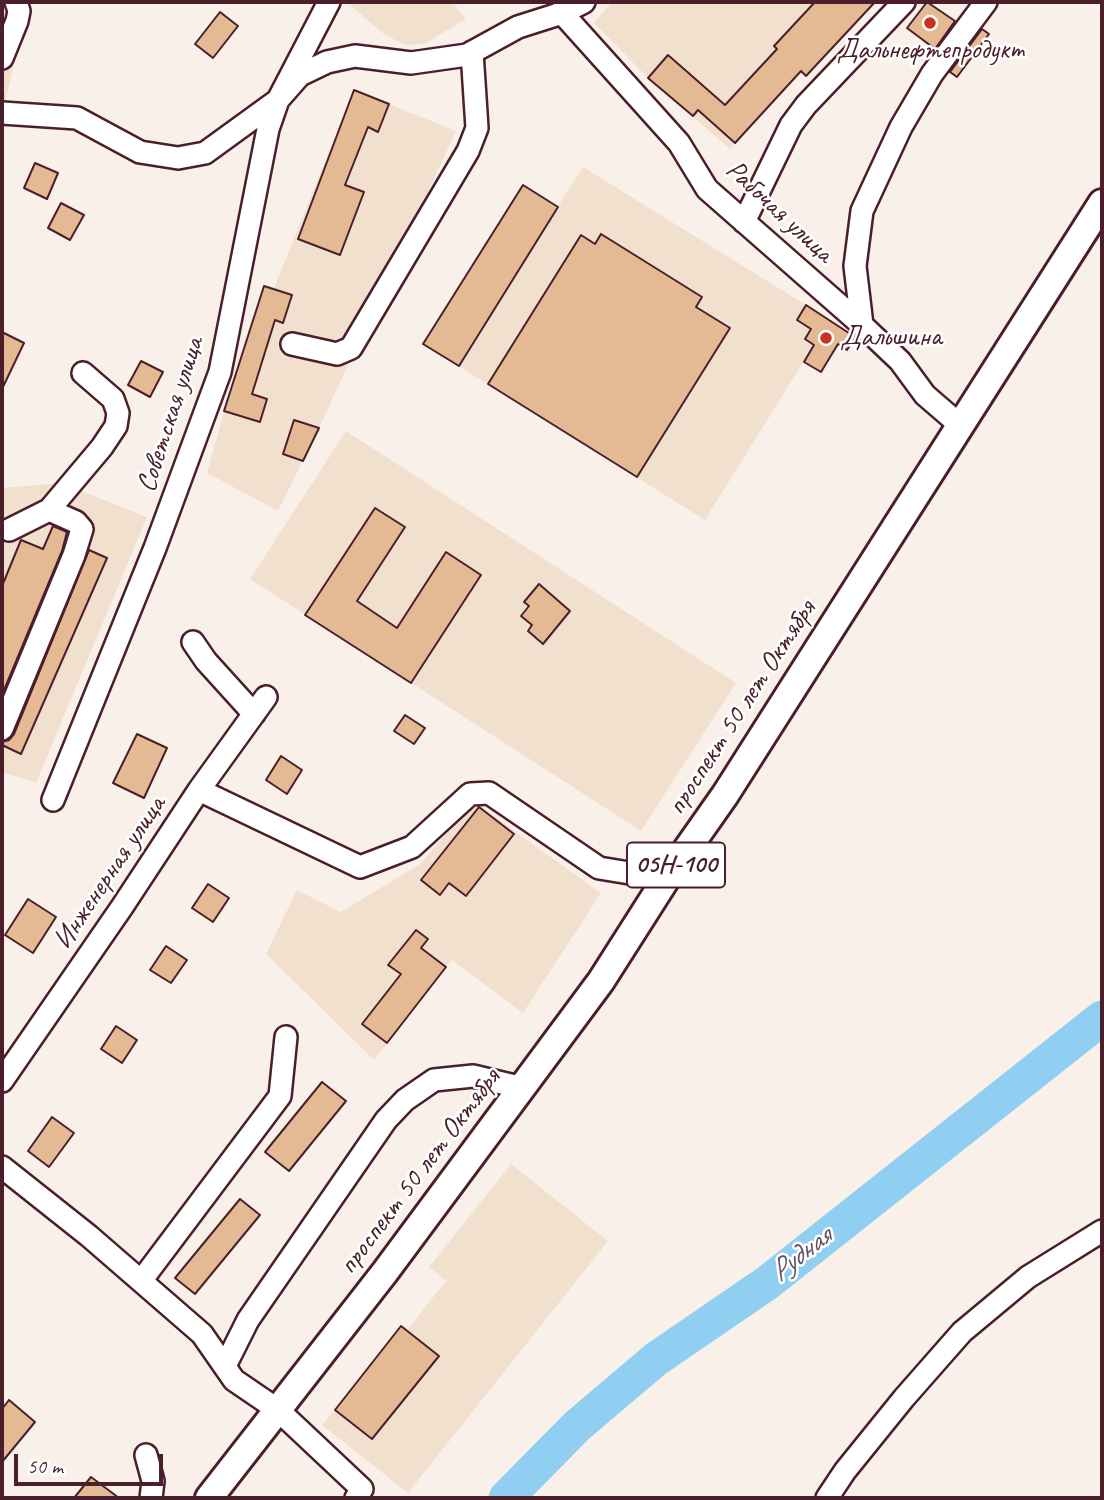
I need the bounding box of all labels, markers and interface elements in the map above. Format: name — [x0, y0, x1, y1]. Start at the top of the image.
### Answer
marker: Дальнефтепродукт — [922, 15, 938, 31]
place label: Дальнефтепродукт — [837, 34, 1023, 68]
street label: Рабочая улица — [718, 154, 840, 270]
place label: Дальшина — [840, 321, 941, 355]
marker: Дальшина — [818, 330, 834, 346]
street label: Советская улица — [130, 333, 212, 497]
street label: проспект 50 лет Октября — [660, 595, 824, 821]
street label: Инженерная улица — [46, 790, 174, 956]
road number: 05Н-100 — [627, 842, 725, 888]
street label: проспект 50 лет Октября — [332, 1063, 508, 1281]
water label: Рудная — [763, 1220, 839, 1290]
scale bar — [18, 1440, 166, 1484]
text: 50 m — [27, 1453, 63, 1479]

